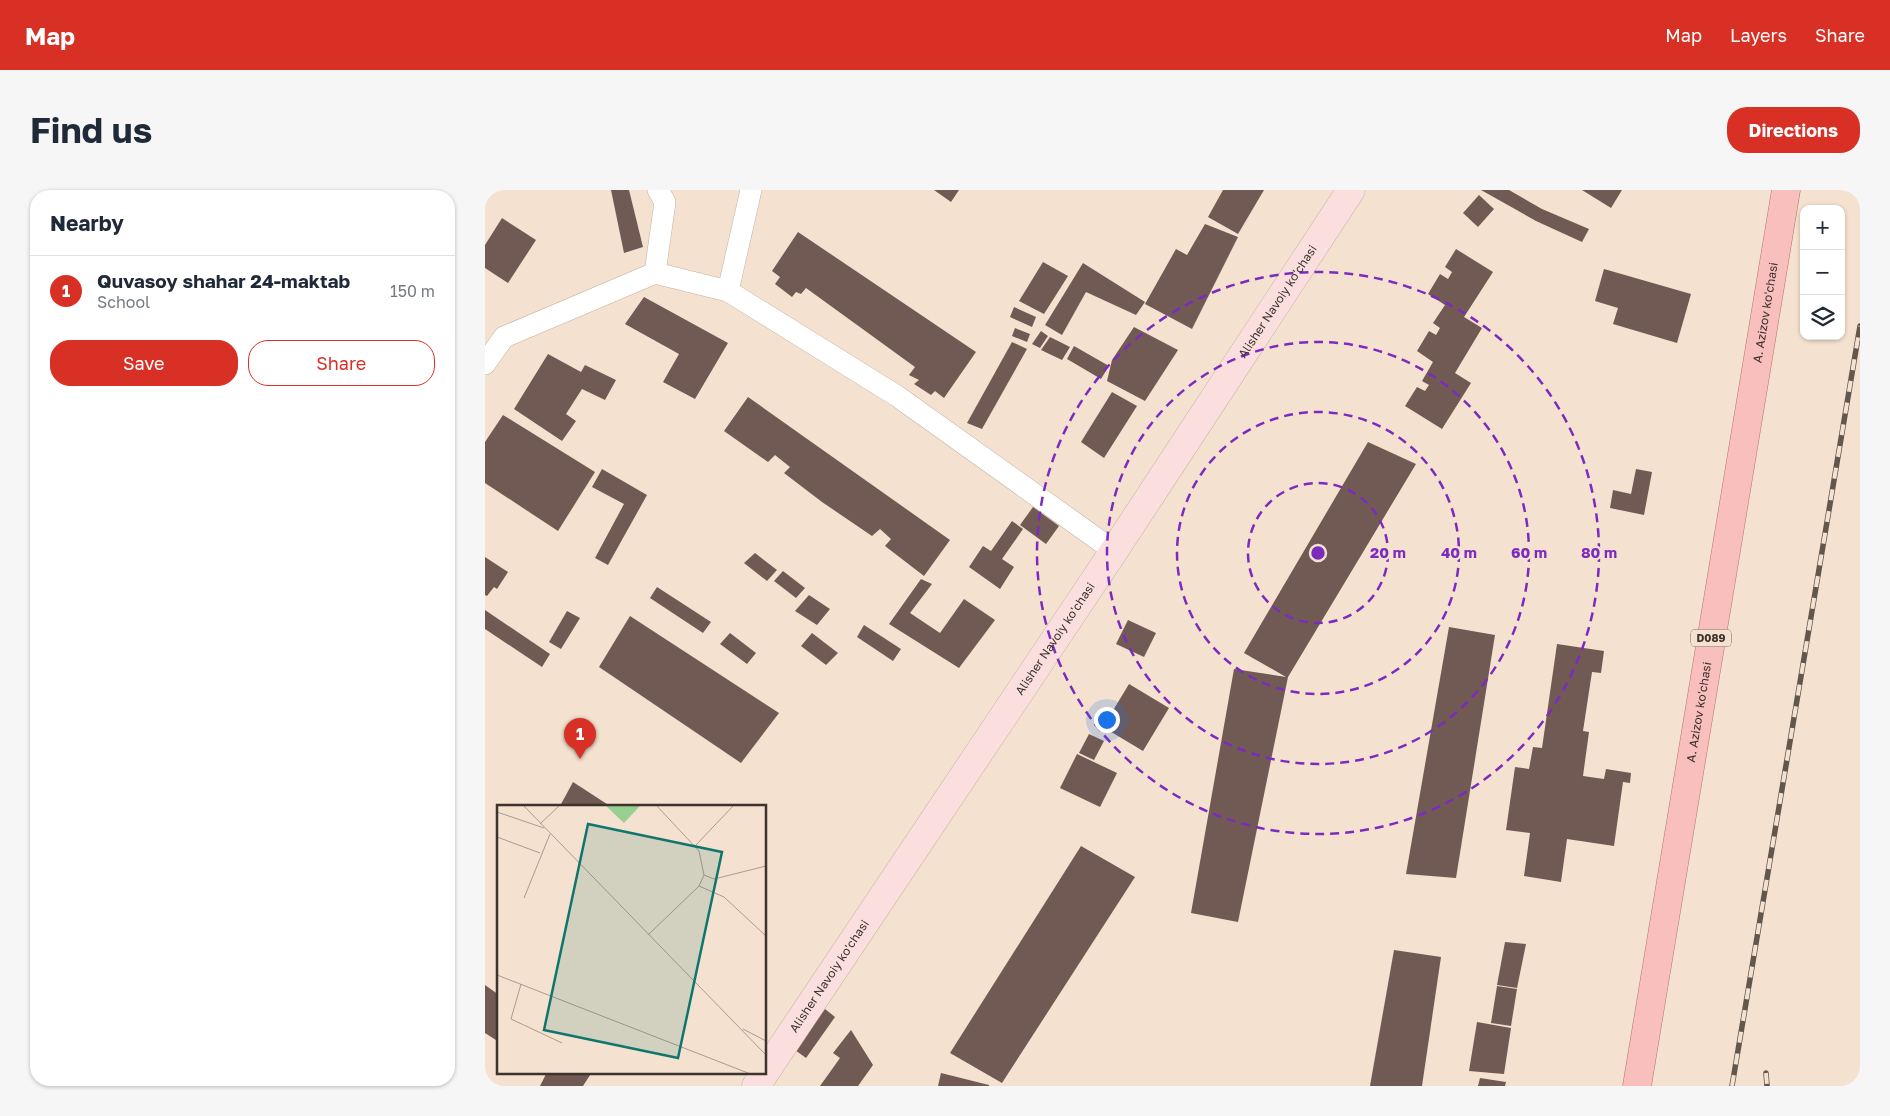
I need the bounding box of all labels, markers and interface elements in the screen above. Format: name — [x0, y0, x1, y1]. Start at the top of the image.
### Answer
text: Map — [25, 21, 75, 50]
text: Map — [1665, 24, 1702, 46]
text: Layers — [1730, 24, 1787, 46]
text: Share — [1815, 24, 1865, 46]
button: Directions — [1727, 107, 1860, 153]
text: Find us — [30, 109, 152, 151]
map controls — [1800, 205, 1845, 340]
button: + — [1800, 205, 1845, 250]
text: Nearby — [50, 210, 124, 236]
street label: Alisher Navoiy ko'chasi — [1235, 242, 1320, 361]
button: − — [1800, 250, 1845, 295]
street label: A. Azizov ko'chasi — [1749, 261, 1781, 364]
text: Quvasoy shahar 24-maktab — [97, 269, 350, 292]
text: 1 — [62, 281, 70, 301]
text: 150 m — [390, 281, 435, 301]
text: School — [97, 292, 150, 312]
button: layers — [1800, 295, 1845, 340]
button: Save — [50, 340, 238, 386]
button: Share — [248, 340, 435, 386]
text: 20 m — [1370, 543, 1406, 561]
text: 40 m — [1441, 543, 1477, 561]
text: 60 m — [1511, 543, 1547, 561]
text: 80 m — [1581, 543, 1617, 561]
centre of rings — [1309, 544, 1327, 562]
street label: Alisher Navoiy ko'chasi — [1012, 580, 1098, 698]
road number: D089 — [1691, 629, 1731, 646]
street label: A. Azizov ko'chasi — [1683, 661, 1714, 763]
your location — [1094, 707, 1120, 733]
pin: 1 — [564, 718, 596, 759]
inset map — [497, 805, 766, 1074]
street label: Alisher Navoiy ko'chasi — [786, 917, 872, 1035]

